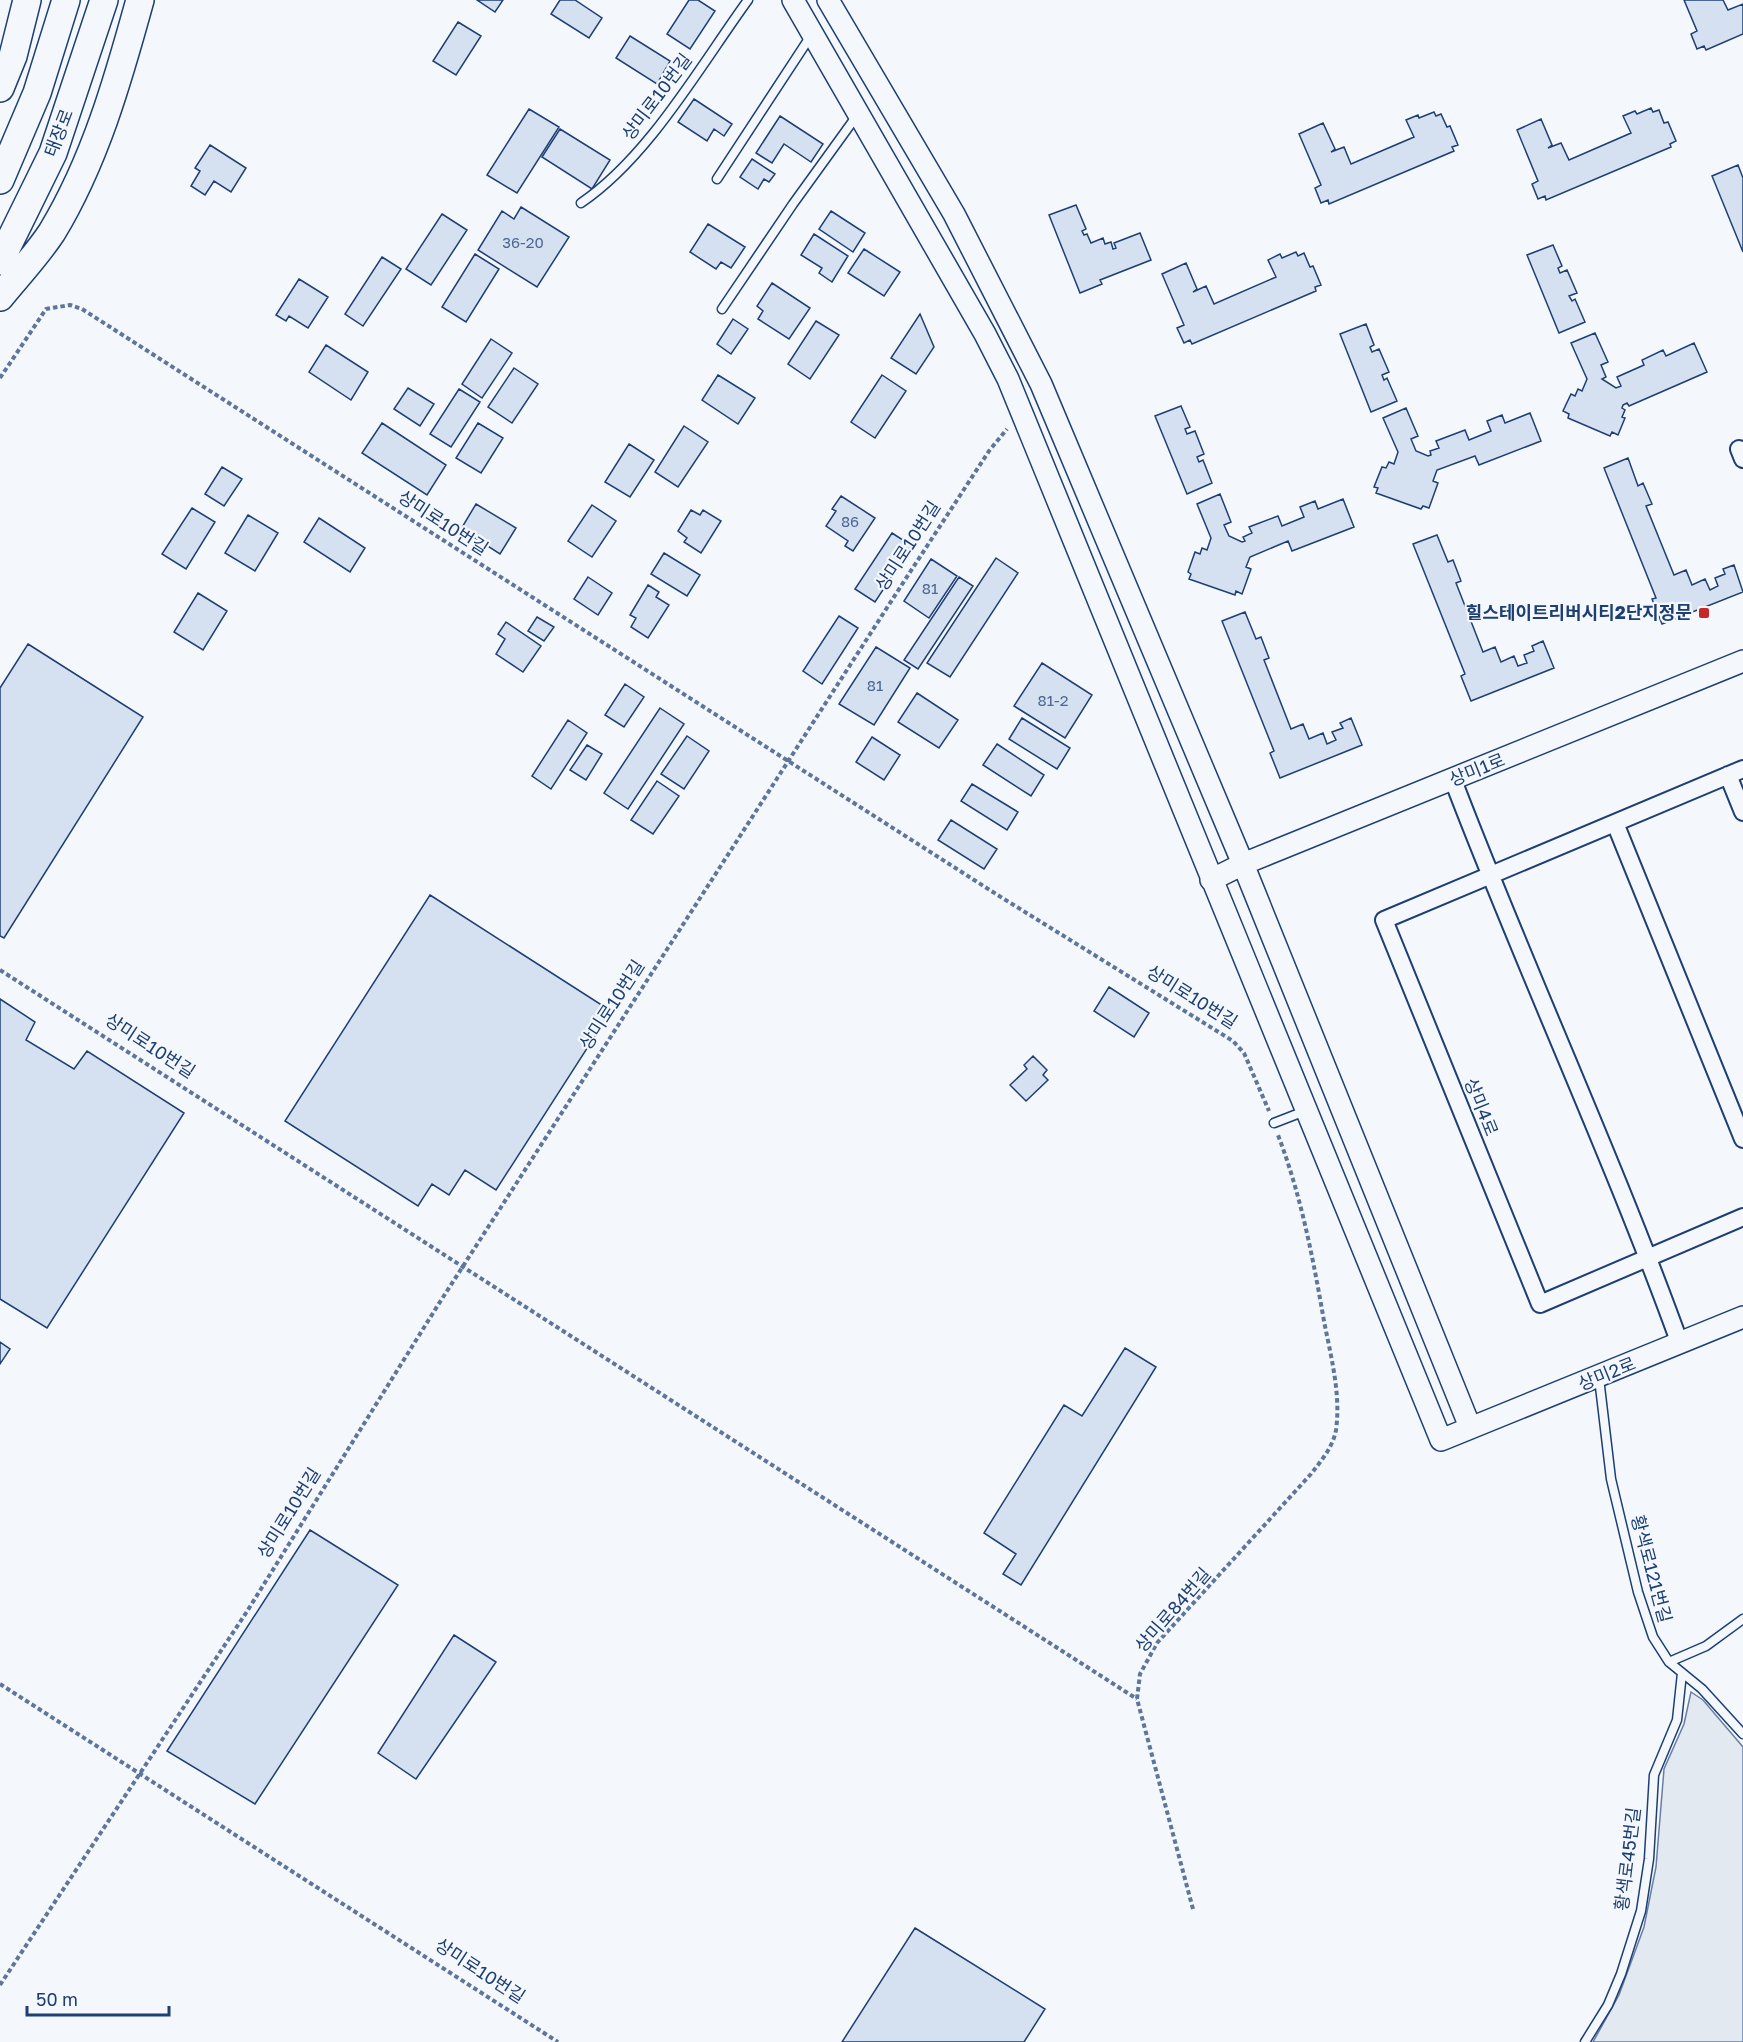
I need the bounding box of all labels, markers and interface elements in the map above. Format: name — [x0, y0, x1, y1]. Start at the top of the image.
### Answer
street label: 상미로10번길 — [617, 49, 696, 144]
street label: 태장로 — [39, 106, 77, 160]
house number: 36-20 — [502, 233, 544, 251]
street label: 상미로10번길 — [394, 485, 493, 559]
street label: 상미로10번길 — [870, 496, 944, 595]
house number: 86 — [841, 512, 859, 530]
house number: 81 — [922, 579, 938, 597]
place label: 힐스테이트리버시티2단지정문 — [1466, 601, 1692, 623]
marker: 힐스테이트리버시티2단지정문 — [1697, 606, 1711, 620]
house number: 81 — [867, 676, 883, 694]
house number: 81-2 — [1038, 691, 1068, 709]
street label: 상미1로 — [1445, 748, 1508, 790]
street label: 상미로10번길 — [574, 955, 648, 1054]
street label: 상미로10번길 — [1143, 960, 1242, 1033]
street label: 상미로10번길 — [101, 1008, 200, 1082]
street label: 상미4로 — [1460, 1074, 1503, 1139]
street label: 상미2로 — [1575, 1352, 1639, 1395]
street label: 상미로10번길 — [252, 1463, 325, 1562]
street label: 황색로121번길 — [1627, 1512, 1677, 1625]
street label: 상미로84번길 — [1130, 1563, 1215, 1656]
street label: 황색로45번길 — [1610, 1806, 1644, 1912]
street label: 상미로10번길 — [431, 1933, 530, 2007]
scale bar — [27, 1979, 170, 2017]
text: 50 m — [36, 1988, 78, 2010]

